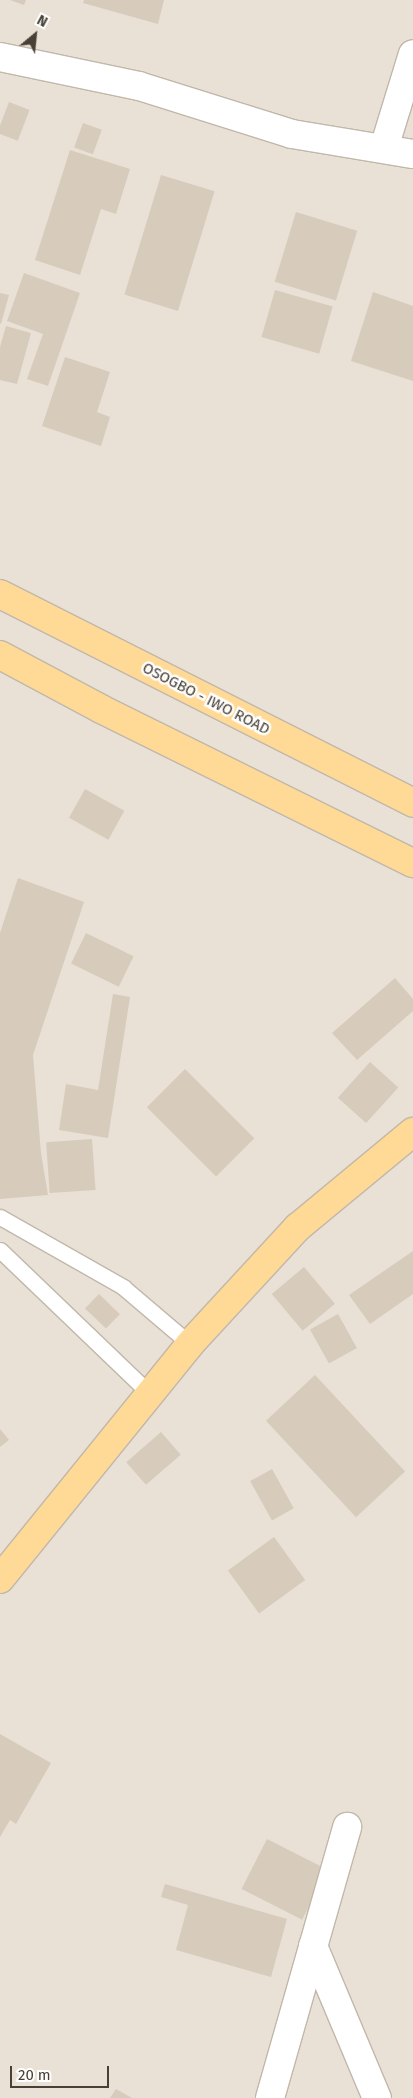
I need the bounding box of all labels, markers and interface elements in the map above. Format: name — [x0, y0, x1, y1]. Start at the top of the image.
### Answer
north arrow — [10, 10, 60, 60]
text: N — [34, 12, 50, 31]
street label: OSOGBO - IWO ROAD — [139, 659, 273, 739]
scale bar — [12, 2056, 111, 2088]
text: 20 m — [18, 2066, 51, 2084]

